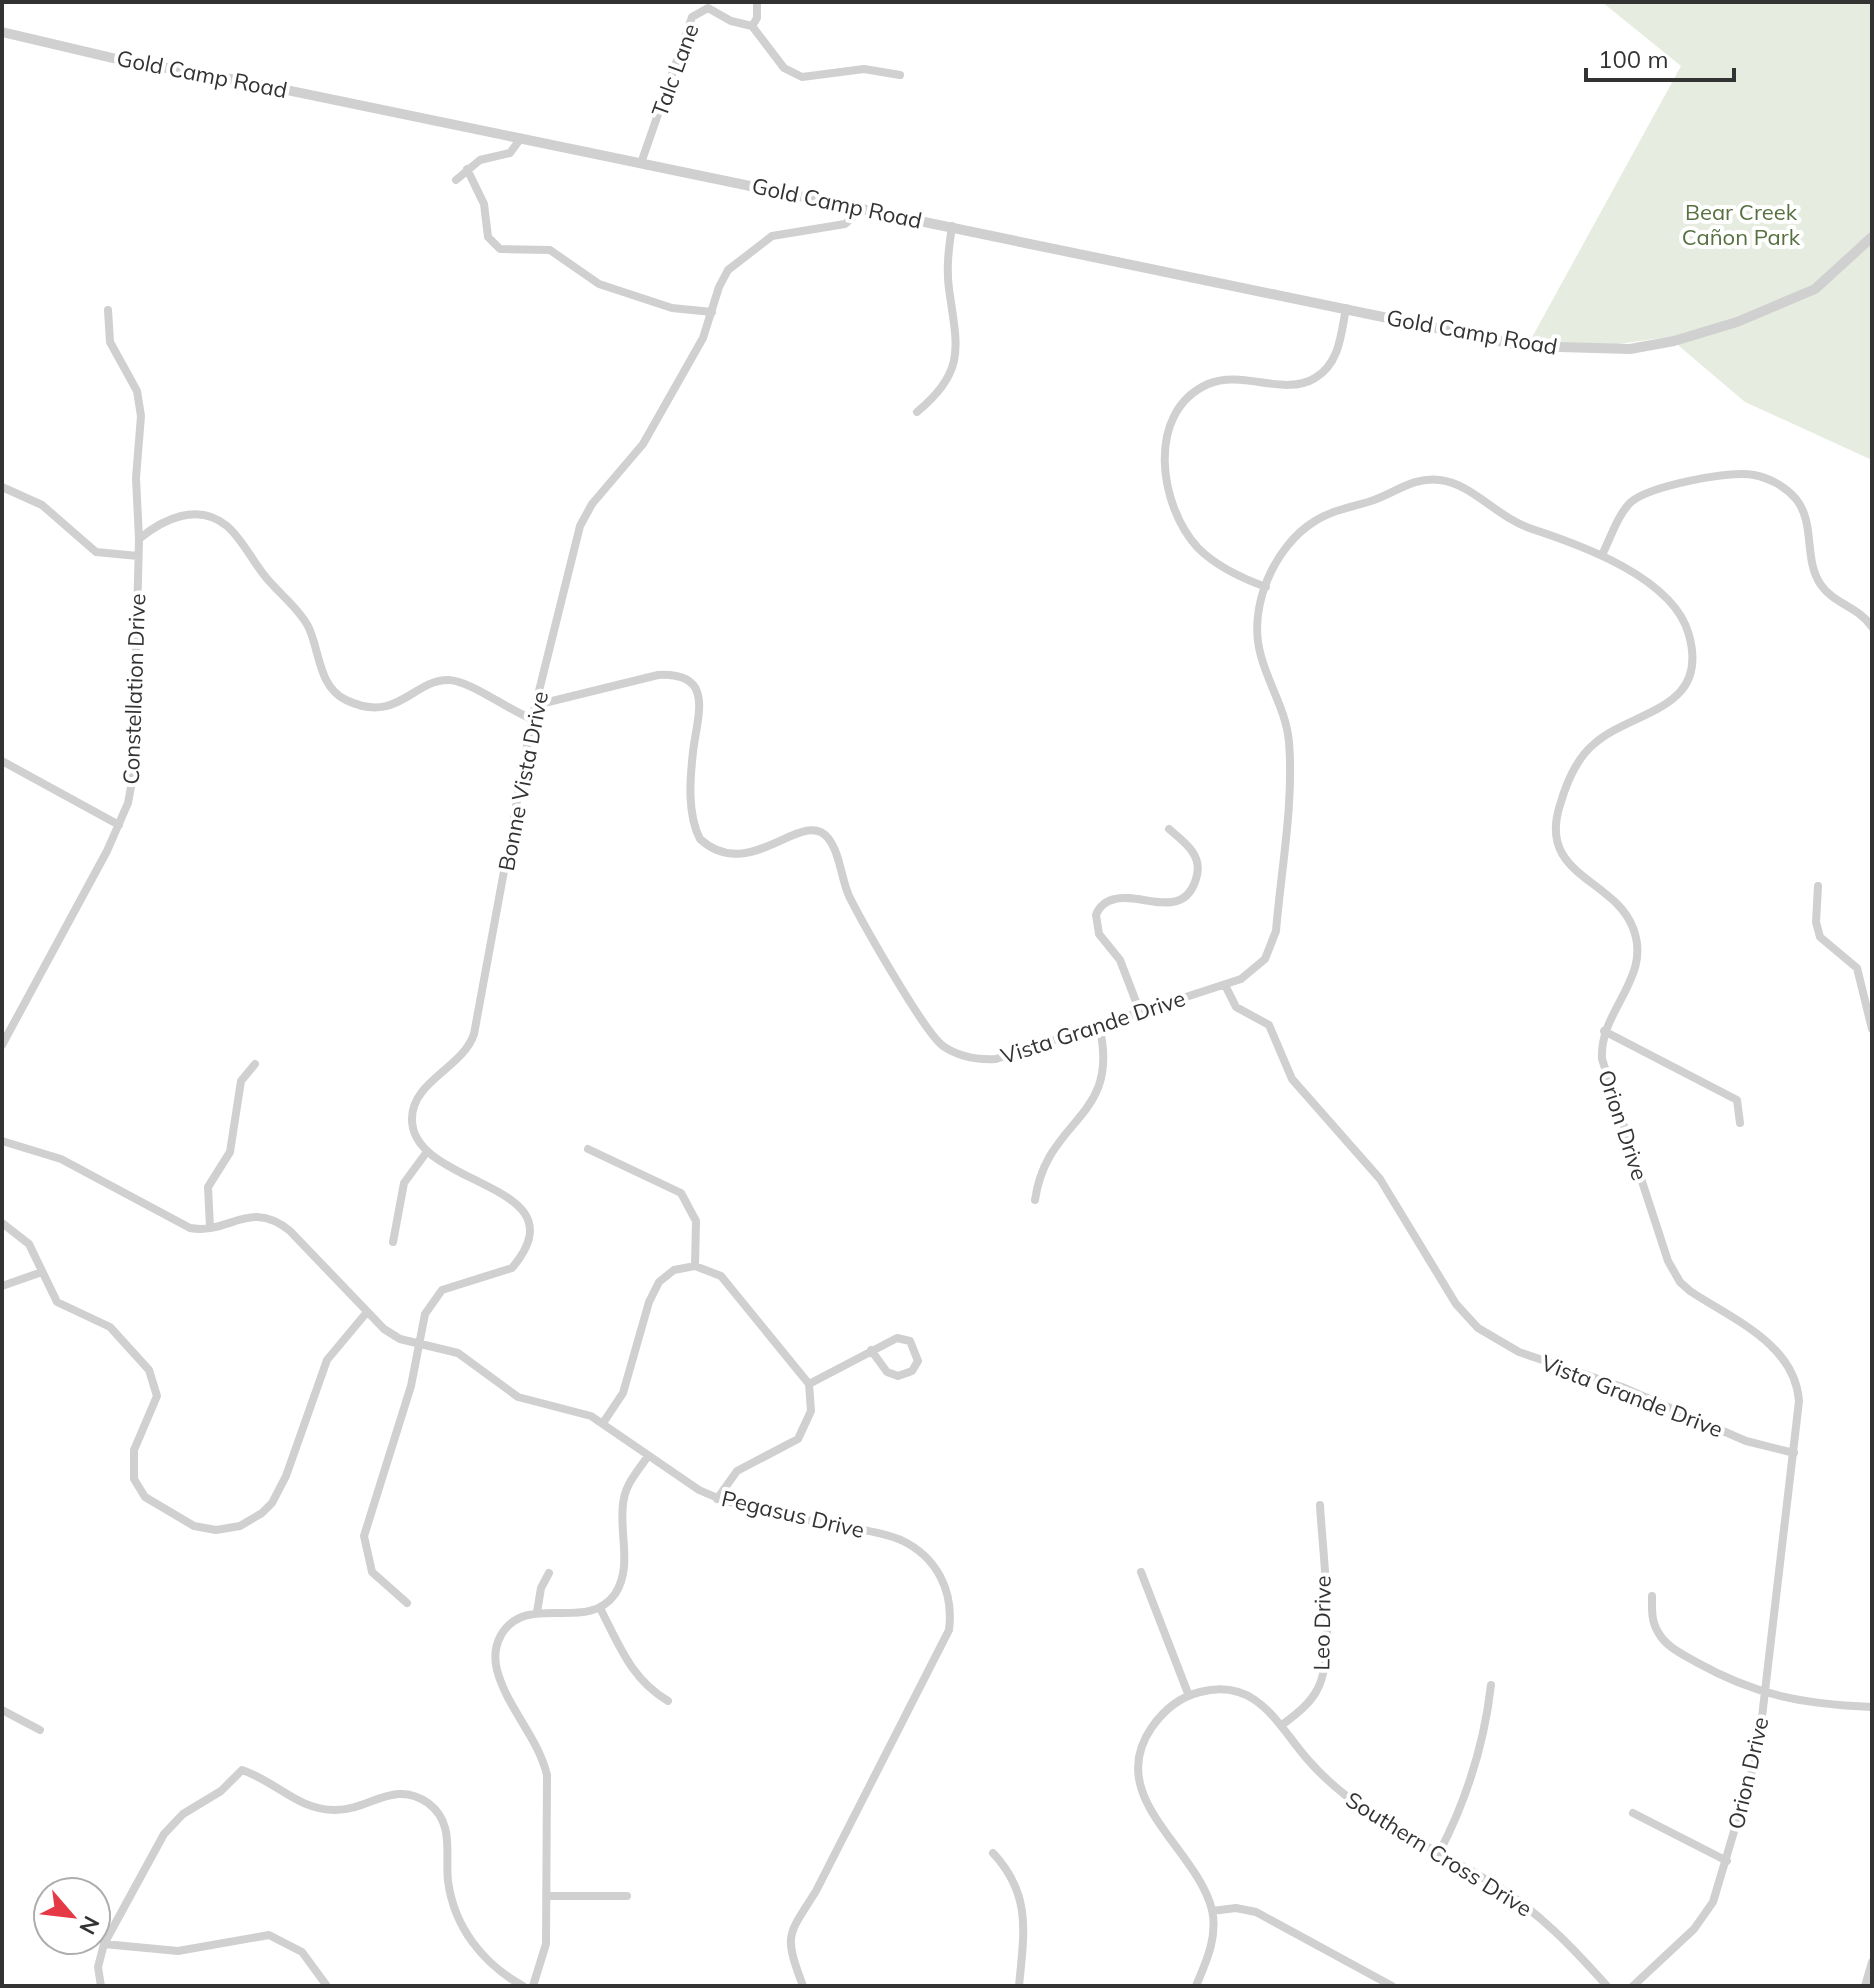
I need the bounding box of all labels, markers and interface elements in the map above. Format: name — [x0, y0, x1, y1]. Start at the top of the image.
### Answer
street label: Talc Lane — [645, 20, 705, 120]
scale bar — [1586, 32, 1734, 82]
street label: Gold Camp Road — [114, 44, 290, 104]
text: 100 m — [1598, 44, 1669, 74]
street label: Gold Camp Road — [750, 171, 924, 235]
park label: Bear Creek Cañon Park — [1682, 198, 1801, 251]
street label: Gold Camp Road — [1384, 303, 1560, 361]
street label: Constellation Drive — [117, 593, 151, 785]
street label: Bonne Vista Drive — [492, 689, 554, 873]
street label: Vista Grande Drive — [997, 984, 1189, 1070]
street label: Orion Drive — [1592, 1066, 1654, 1184]
street label: Vista Grande Drive — [1537, 1348, 1727, 1444]
street label: Pegasus Drive — [719, 1484, 867, 1544]
street label: Leo Drive — [1307, 1575, 1337, 1671]
street label: Orion Drive — [1721, 1714, 1775, 1832]
street label: Southern Cross Drive — [1341, 1785, 1537, 1923]
north arrow — [32, 1876, 112, 1956]
text: N — [73, 1911, 106, 1939]

